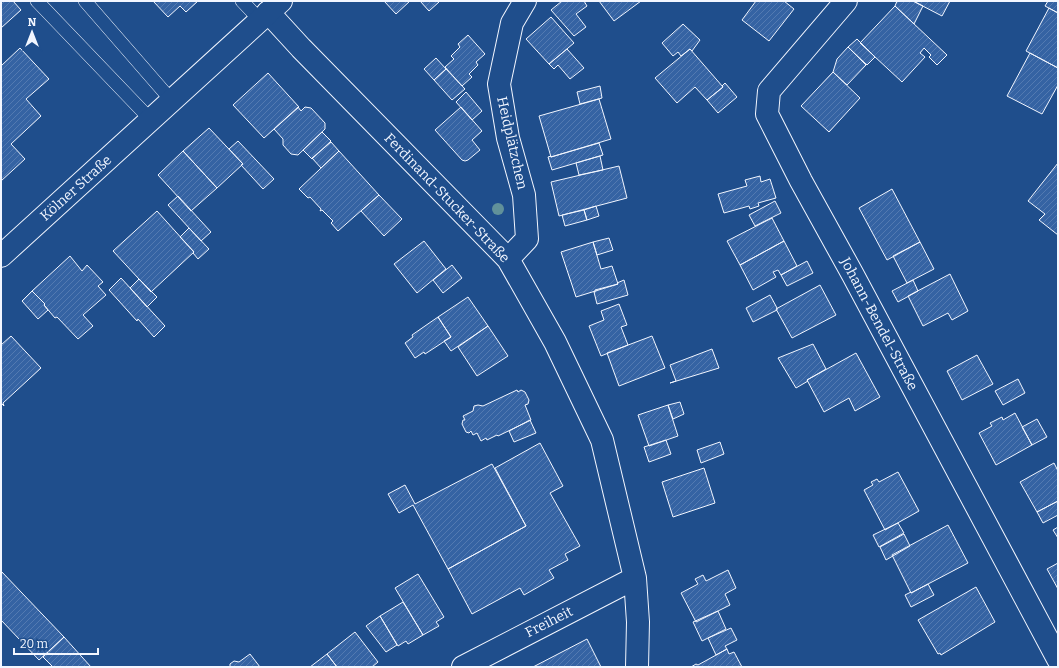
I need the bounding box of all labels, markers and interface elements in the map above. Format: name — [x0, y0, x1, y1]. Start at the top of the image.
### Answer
north arrow — [12, 12, 52, 52]
text: N — [28, 16, 37, 29]
street label: Heidplätzchen — [493, 95, 531, 191]
street label: Ferdinand-Stucker-Straße — [381, 130, 513, 266]
street label: Kölner Straße — [37, 151, 115, 225]
street label: Johann-Bendel-Straße — [836, 254, 921, 393]
street label: Freiheit — [522, 603, 576, 641]
scale bar — [14, 630, 98, 656]
text: 20 m — [20, 637, 49, 651]

